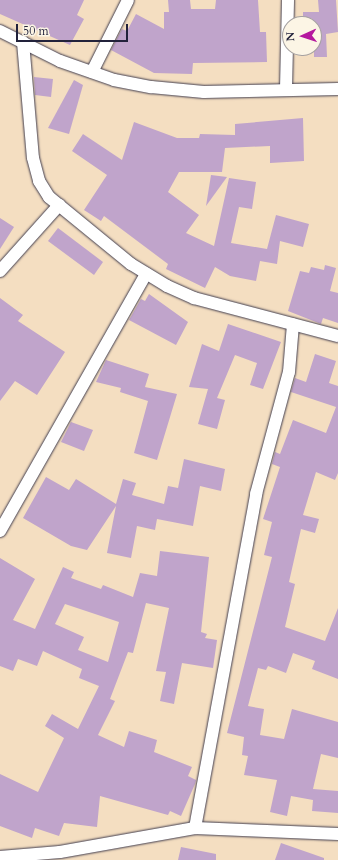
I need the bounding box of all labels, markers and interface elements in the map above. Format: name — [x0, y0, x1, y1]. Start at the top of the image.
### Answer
scale bar — [18, 16, 130, 42]
north arrow — [282, 16, 322, 56]
text: 50 m — [23, 23, 49, 39]
text: N — [283, 31, 298, 42]

